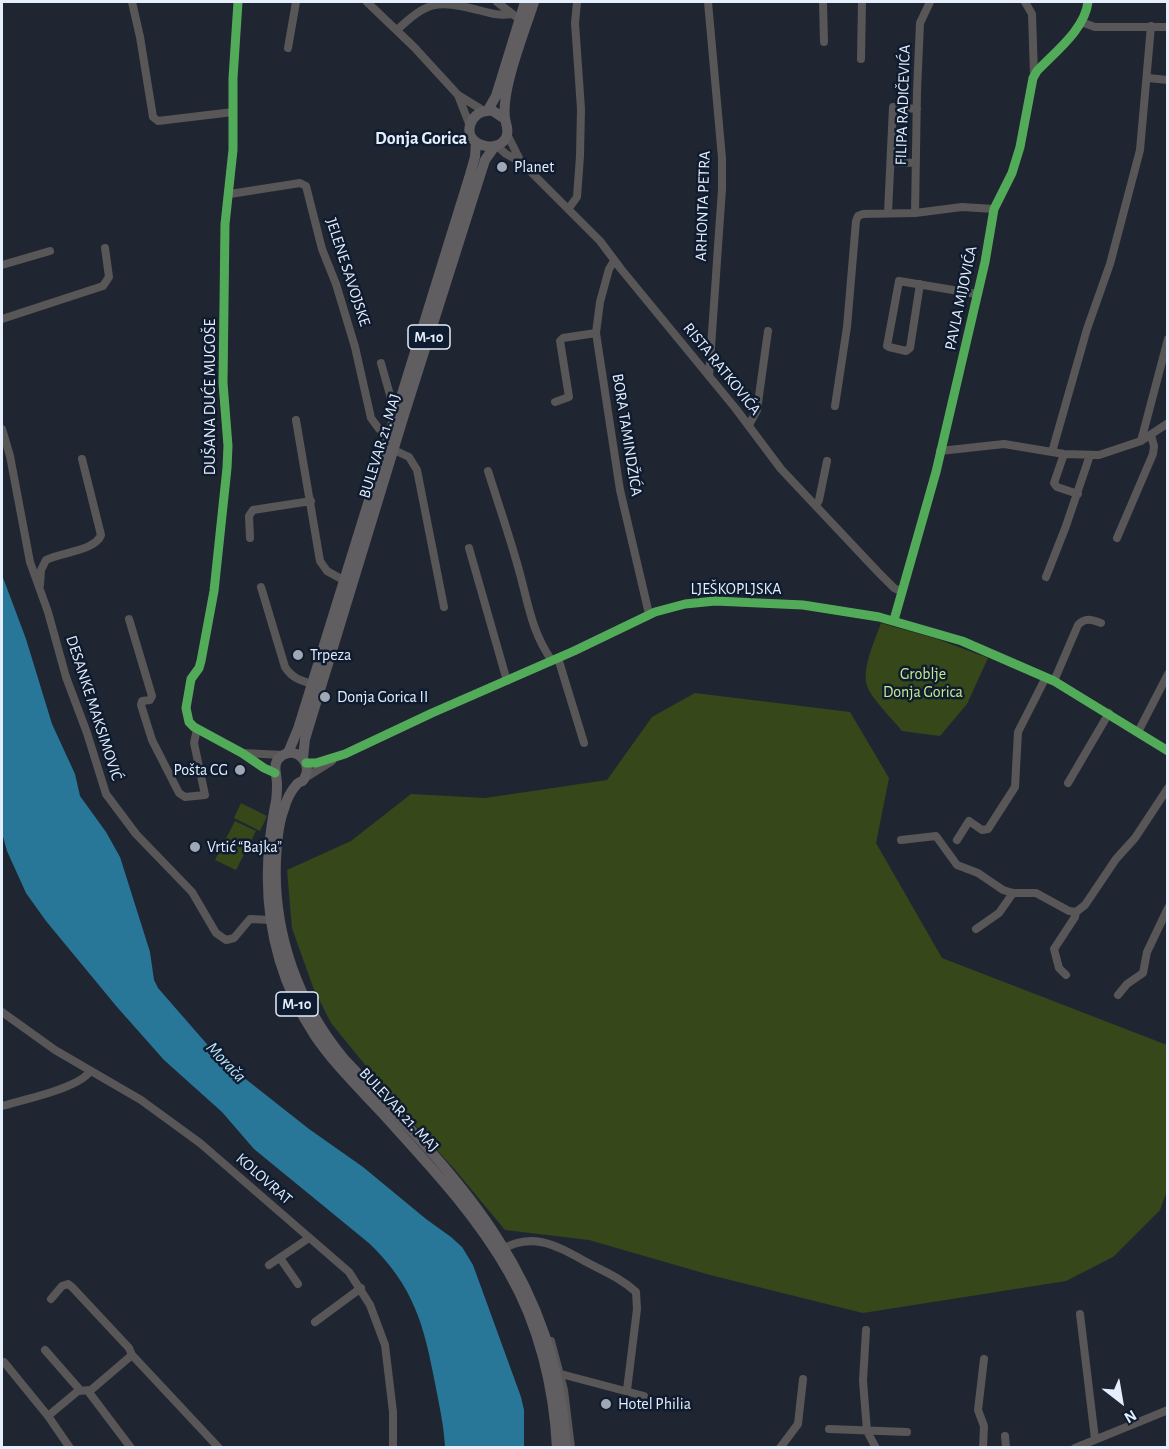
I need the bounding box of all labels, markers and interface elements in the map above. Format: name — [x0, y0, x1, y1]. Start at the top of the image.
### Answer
street label: FILIPA RADIČEVIĆA — [891, 44, 915, 166]
district label: Donja Gorica — [375, 128, 467, 150]
street label: ARHONTA PETRA — [691, 150, 715, 262]
place label: Planet — [514, 157, 554, 177]
marker: Planet — [495, 160, 509, 174]
street label: JELENE SAVOJSKE — [321, 215, 375, 329]
street label: PAVLA MIJOVIĆA — [941, 244, 981, 352]
street label: DUŠANA DUĆE MUGOŠE — [200, 319, 220, 475]
street label: RISTA RATKOVIĆA — [679, 319, 765, 419]
road number: M-10 — [408, 325, 450, 349]
street label: BORA TAMINDŽIĆA — [608, 372, 646, 498]
street label: BULEVAR 21. MAJ — [355, 391, 405, 501]
street label: LJEŠKOPLJSKA — [691, 579, 781, 599]
street label: DESANKE MAKSIMOVIĆ — [62, 633, 126, 783]
place label: Trpeza — [310, 645, 351, 665]
marker: Trpeza — [291, 648, 305, 662]
park label: Groblje Donja Gorica — [883, 664, 963, 702]
place label: Donja Gorica II — [337, 687, 428, 707]
marker: Donja Gorica II — [318, 690, 332, 704]
place label: Pošta CG — [174, 760, 228, 780]
marker: Pošta CG — [233, 763, 247, 777]
place label: Vrtić “Bajka” — [207, 837, 282, 857]
marker: Vrtić “Bajka” — [188, 840, 202, 854]
road number: M-10 — [276, 992, 318, 1016]
water label: Morača — [201, 1037, 251, 1087]
street label: BULEVAR 21. MAJ — [355, 1064, 443, 1156]
street label: KOLOVRAT — [232, 1149, 296, 1209]
north arrow — [1091, 1371, 1151, 1431]
place label: Hotel Philia — [618, 1394, 691, 1414]
marker: Hotel Philia — [599, 1397, 613, 1411]
text: N — [1121, 1407, 1139, 1426]

